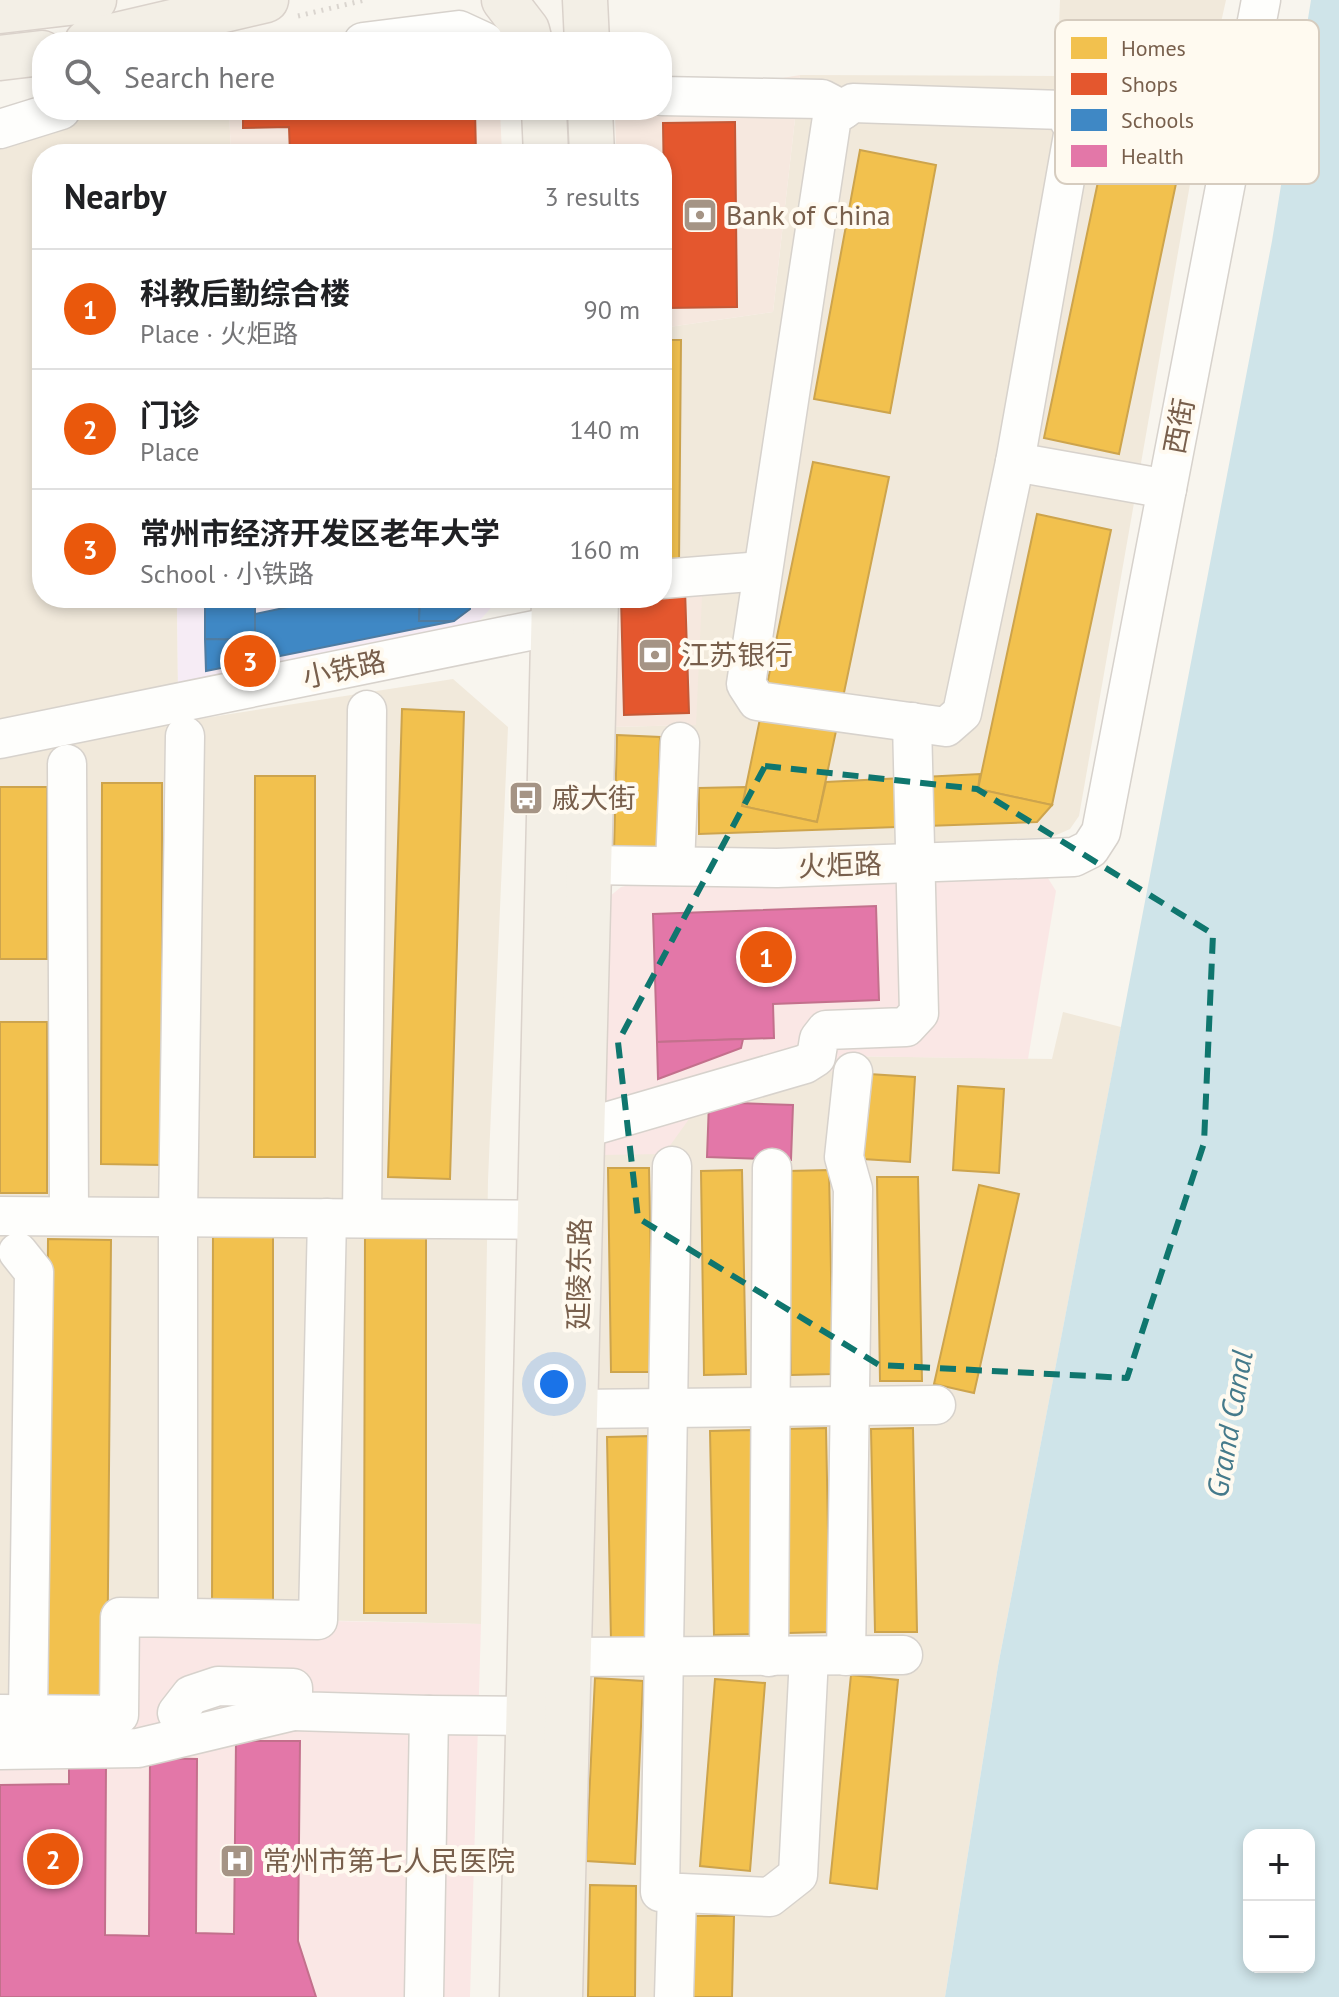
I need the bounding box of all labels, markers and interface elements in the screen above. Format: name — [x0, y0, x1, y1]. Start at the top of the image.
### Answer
legend — [1055, 20, 1319, 184]
search box — [32, 32, 672, 120]
text: Homes — [1121, 34, 1186, 62]
icon: search — [60, 54, 104, 98]
text: Search here — [124, 57, 275, 96]
text: Shops — [1121, 70, 1178, 98]
text: Schools — [1121, 106, 1194, 134]
text: Health — [1121, 142, 1184, 170]
text: Nearby — [64, 174, 166, 218]
text: 3 results — [545, 180, 640, 213]
bank icon: Bank of China — [681, 196, 719, 234]
place label: Bank of China — [726, 196, 891, 233]
text: 科教后勤综合楼 — [140, 273, 350, 312]
text: 1 — [83, 293, 97, 326]
text: 90 m — [584, 293, 640, 326]
text: Place · 火炬路 — [140, 317, 298, 350]
text: 门诊 — [140, 395, 200, 434]
street label: 西街 — [1155, 395, 1202, 457]
text: 2 — [83, 413, 97, 446]
text: 140 m — [569, 413, 640, 446]
text: Place — [140, 435, 199, 468]
text: 常州市经济开发区老年大学 — [140, 513, 500, 552]
text: 3 — [83, 533, 97, 566]
text: 160 m — [569, 533, 640, 566]
text: School · 小铁路 — [140, 557, 314, 590]
pin: 3 — [224, 631, 276, 691]
bank icon: 江苏银行 — [636, 636, 674, 674]
place label: 江苏银行 — [681, 636, 793, 673]
street label: 小铁路 — [299, 642, 389, 695]
bus stop icon: 戚大街 — [507, 779, 545, 817]
place label: 戚大街 — [552, 779, 636, 816]
street label: 火炬路 — [797, 845, 883, 884]
pin: 1 — [740, 927, 792, 987]
street label: 延陵东路 — [559, 1218, 598, 1330]
water label: Grand Canal — [1196, 1347, 1261, 1500]
your location — [534, 1364, 574, 1404]
pin: 2 — [27, 1829, 79, 1889]
map controls — [1243, 1829, 1315, 1973]
button: + — [1243, 1829, 1315, 1901]
hospital icon: 常州市第七人民医院 — [218, 1842, 256, 1880]
place label: 常州市第七人民医院 — [263, 1842, 515, 1879]
button: − — [1243, 1901, 1315, 1973]

